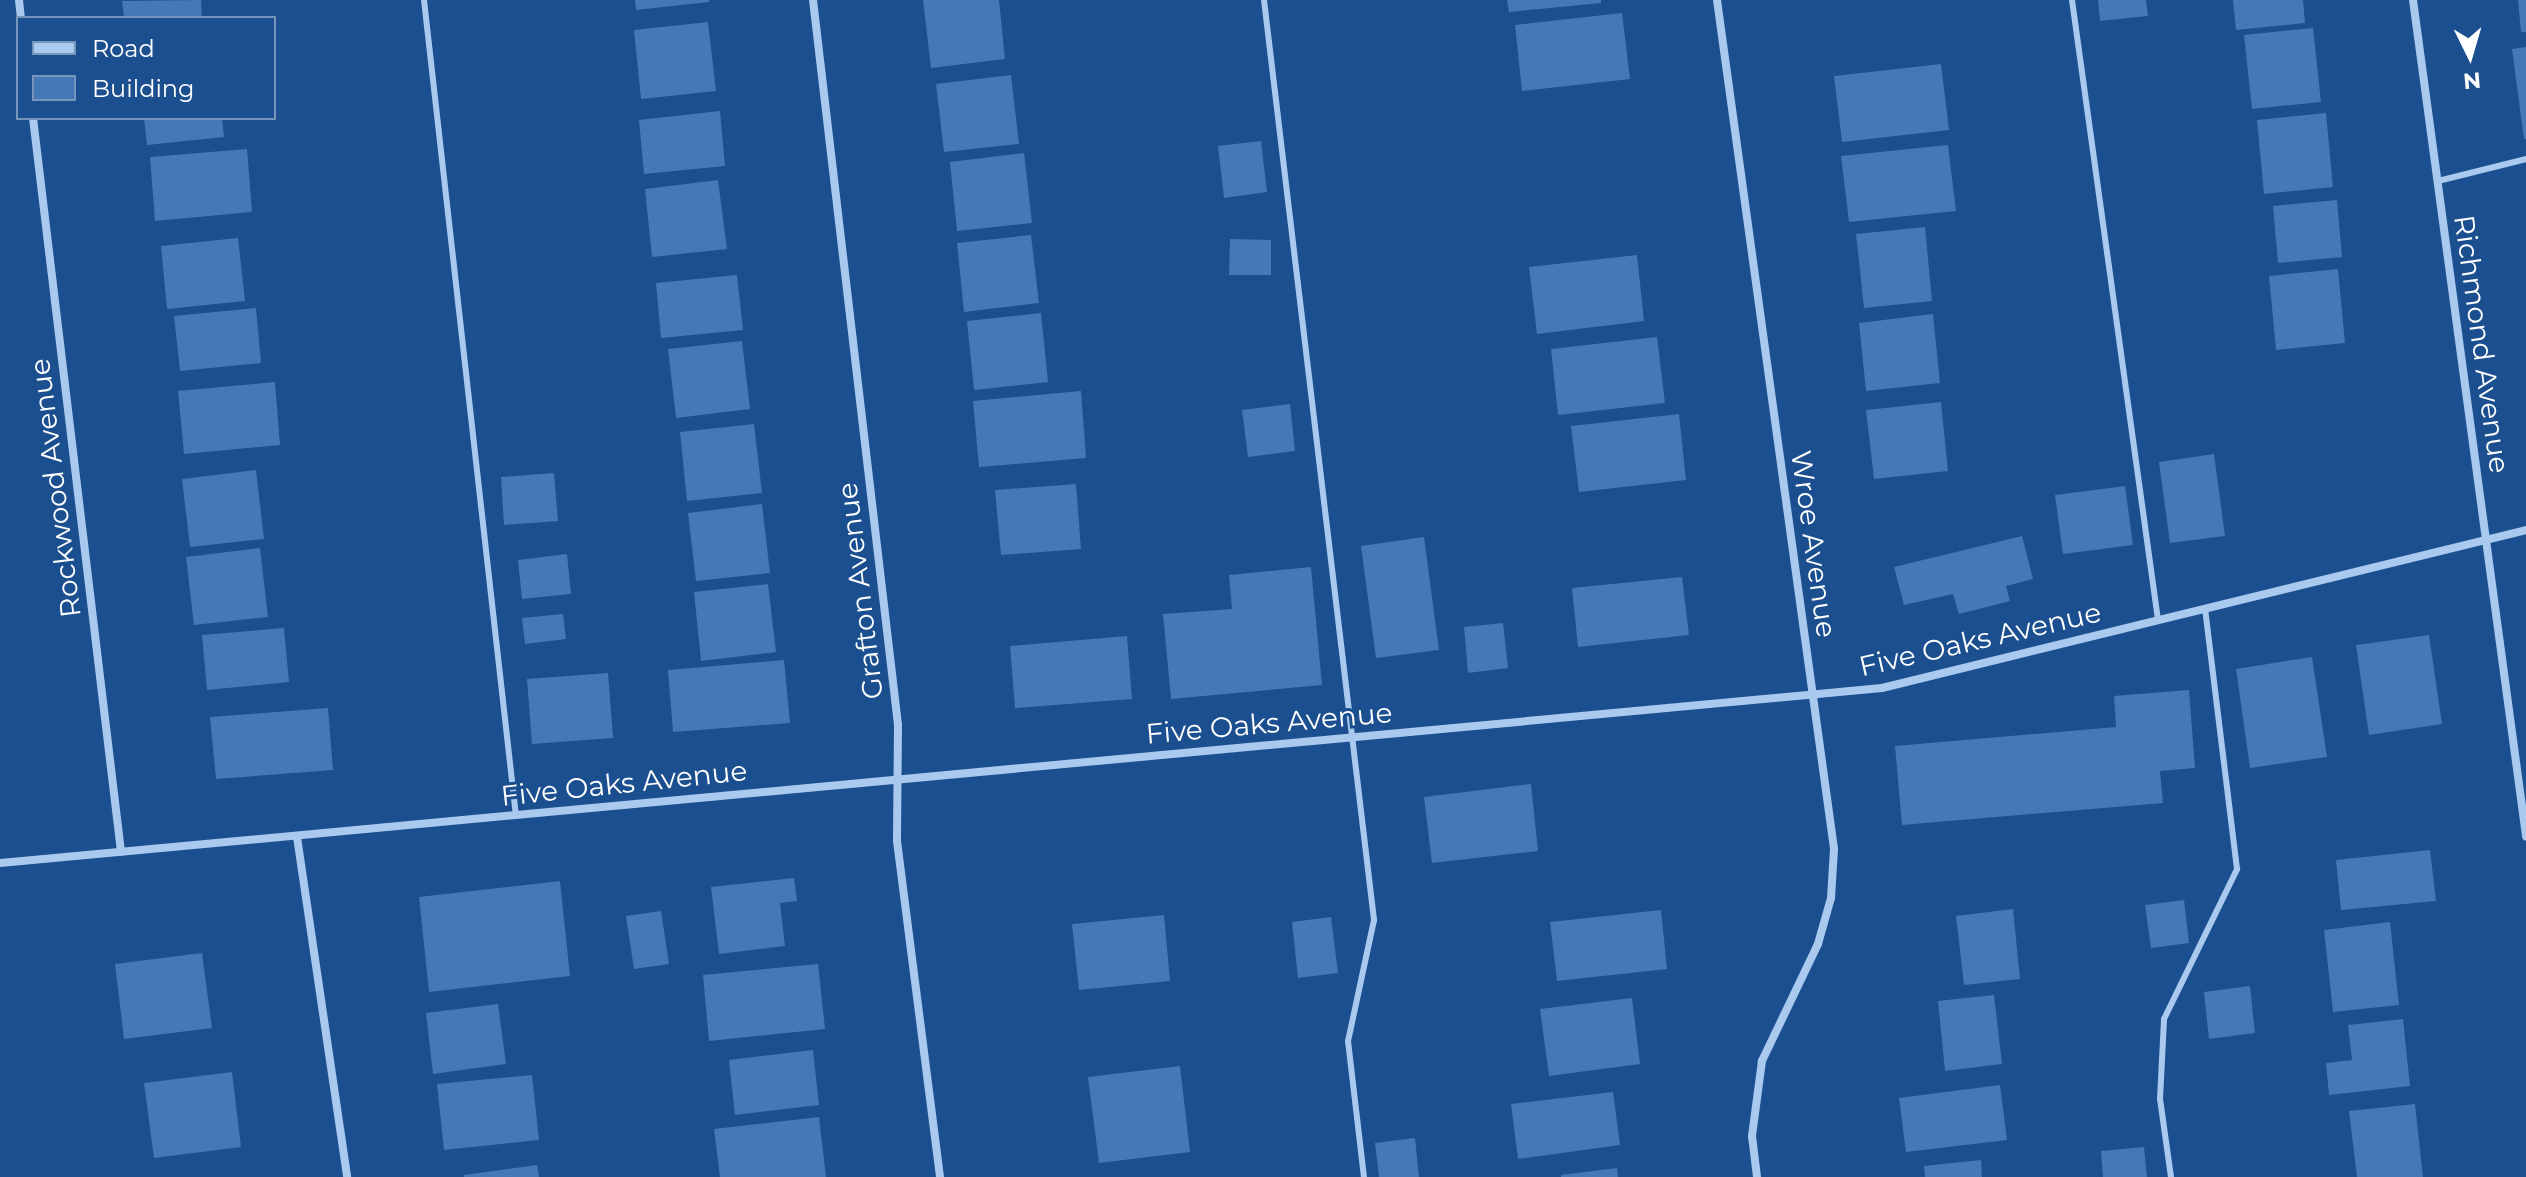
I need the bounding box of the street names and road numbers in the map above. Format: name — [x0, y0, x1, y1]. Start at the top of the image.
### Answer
street label: Richmond Avenue — [2447, 213, 2517, 475]
street label: Rockwood Avenue — [22, 357, 88, 619]
street label: Wroe Avenue — [1784, 448, 1844, 640]
street label: Grafton Avenue — [830, 481, 890, 701]
street label: Five Oaks Avenue — [1856, 595, 2104, 683]
street label: Five Oaks Avenue — [1144, 695, 1394, 751]
street label: Five Oaks Avenue — [499, 753, 749, 813]

